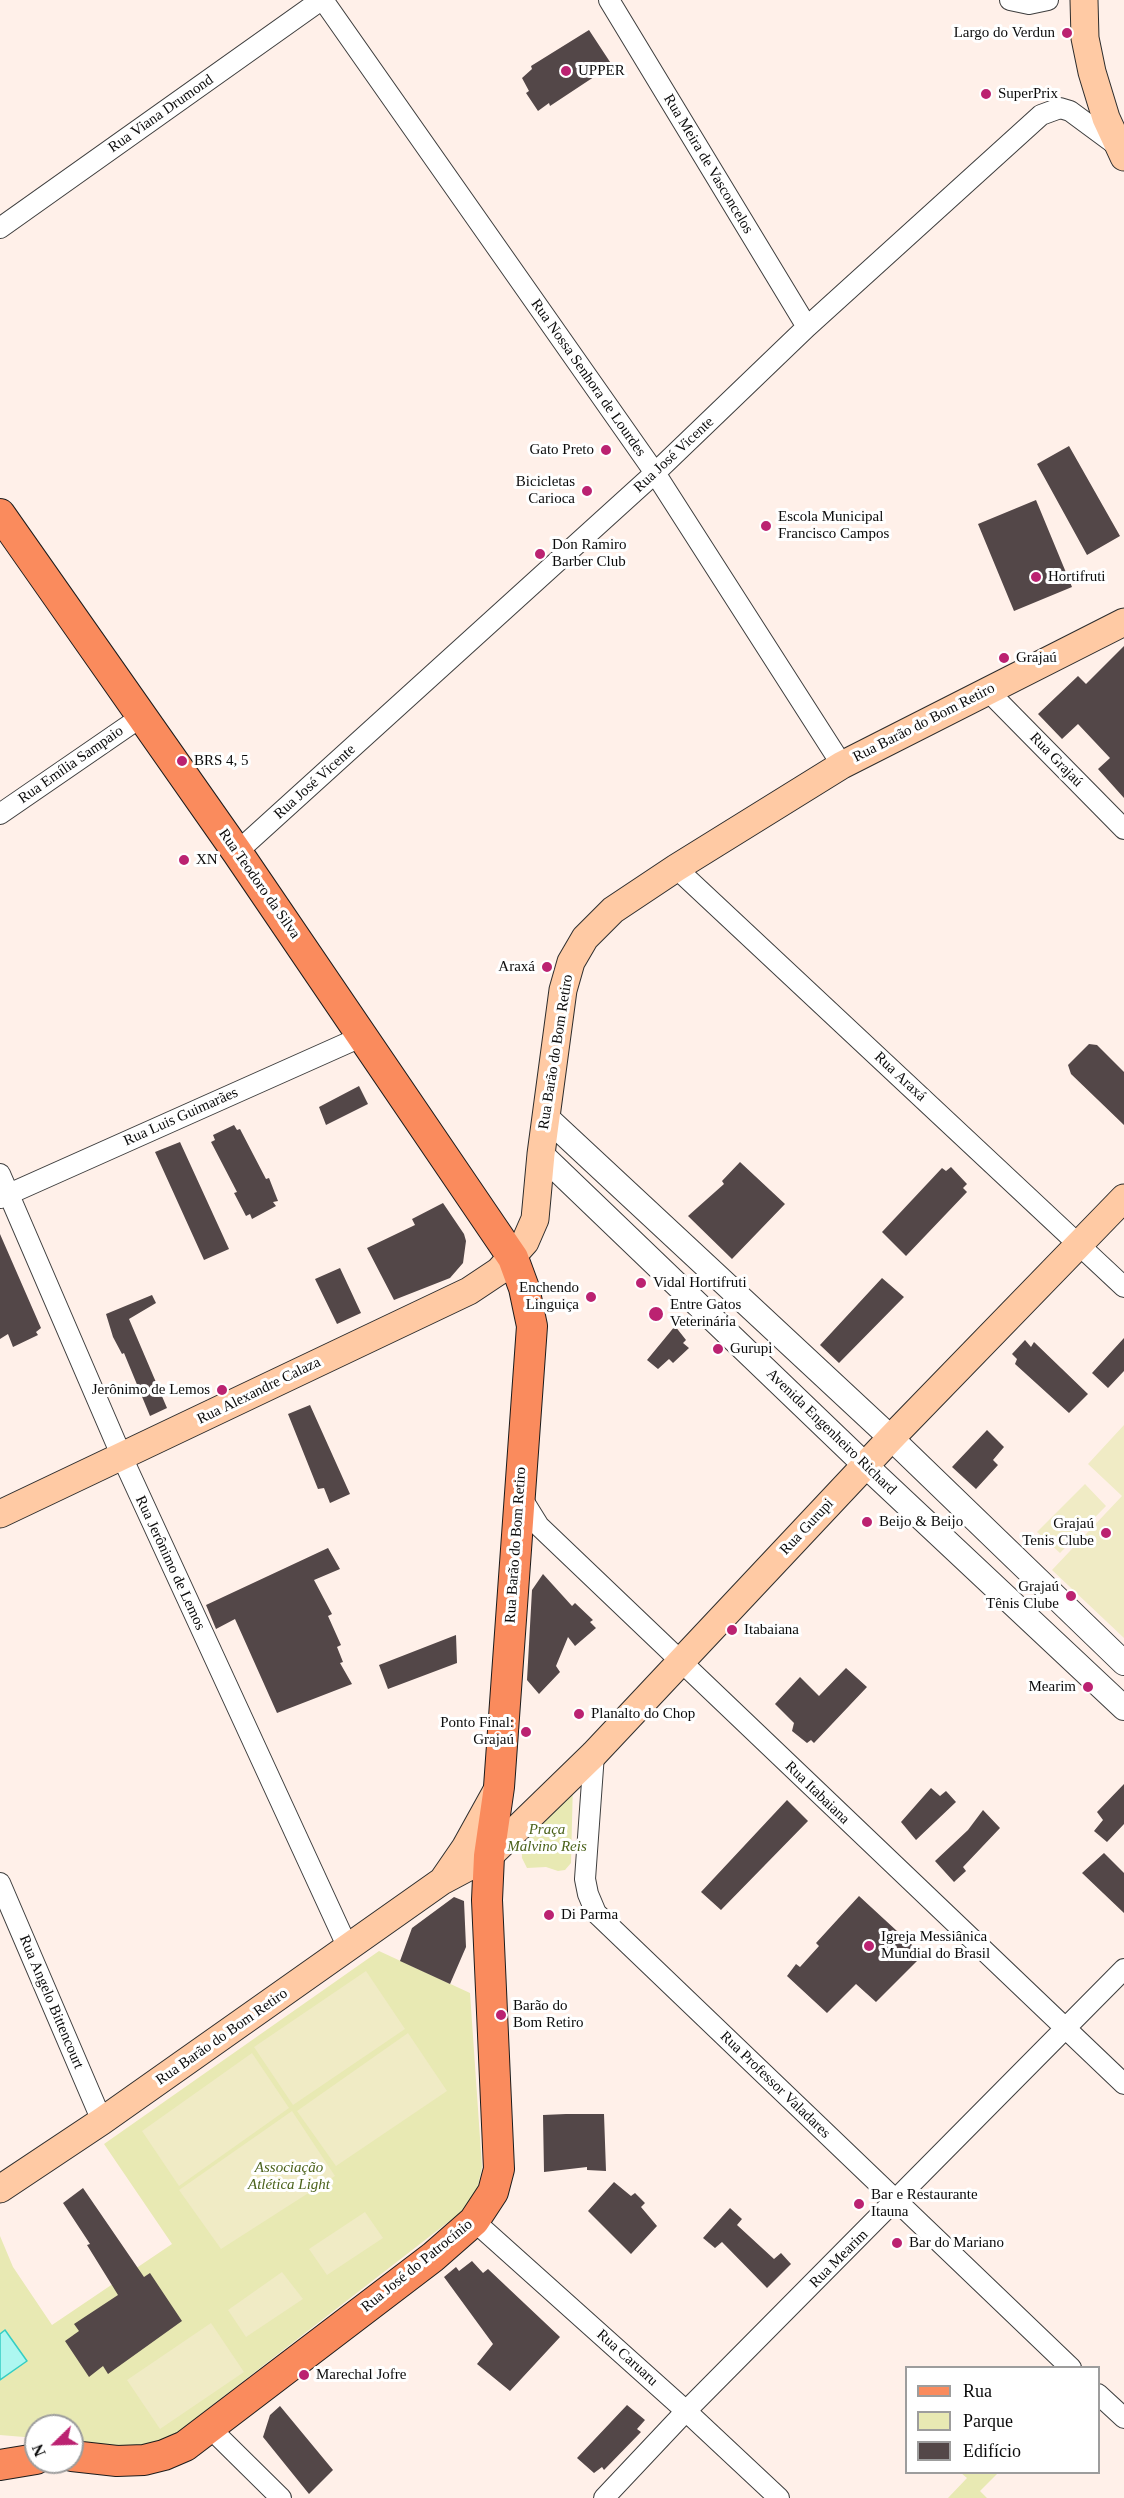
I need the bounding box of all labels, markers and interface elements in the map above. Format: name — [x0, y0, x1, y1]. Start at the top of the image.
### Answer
place label: Largo do Verdun — [954, 24, 1055, 42]
marker: Largo do Verdun — [1060, 26, 1074, 40]
place label: UPPER — [578, 62, 625, 80]
marker: UPPER — [559, 64, 573, 78]
street label: Rua Viana Drumond — [105, 71, 217, 157]
place label: SuperPrix — [998, 85, 1058, 103]
marker: SuperPrix — [979, 87, 993, 101]
street label: Rua Meira de Vasconcelos — [659, 91, 757, 237]
street label: Rua Nossa Senhora de Lourdes — [527, 296, 649, 460]
street label: Rua José Vicente — [630, 413, 718, 497]
place label: Gato Preto — [529, 441, 594, 459]
marker: Gato Preto — [599, 443, 613, 457]
place label: Bicicletas Carioca — [516, 473, 575, 508]
marker: Bicicletas Carioca — [580, 484, 594, 498]
place label: Escola Municipal Francisco Campos — [778, 508, 889, 543]
marker: Escola Municipal Francisco Campos — [759, 519, 773, 533]
place label: Don Ramiro Barber Club — [552, 536, 627, 571]
marker: Don Ramiro Barber Club — [533, 547, 547, 561]
place label: Hortifruti — [1048, 568, 1105, 586]
marker: Hortifruti — [1029, 570, 1043, 584]
place label: Grajaú — [1016, 649, 1057, 667]
marker: Grajaú — [997, 651, 1011, 665]
street label: Rua Barão do Bom Retiro — [850, 679, 998, 767]
street label: Rua Emília Sampaio — [15, 722, 127, 808]
street label: Rua Grajaú — [1026, 729, 1086, 791]
street label: Rua José Vicente — [271, 741, 359, 823]
place label: BRS 4, 5 — [194, 752, 249, 770]
marker: BRS 4, 5 — [175, 754, 189, 768]
street label: Rua Teodoro da Silva — [214, 826, 304, 942]
place label: XN — [196, 851, 218, 869]
marker: XN — [177, 853, 191, 867]
place label: Araxá — [498, 958, 535, 976]
marker: Araxá — [540, 960, 554, 974]
street label: Rua Barão do Bom Retiro — [535, 973, 577, 1131]
street label: Rua Araxá — [870, 1048, 930, 1106]
street label: Rua Luis Guimarães — [121, 1084, 241, 1150]
place label: Vidal Hortifruti — [653, 1274, 747, 1292]
marker: Vidal Hortifruti — [634, 1276, 648, 1290]
place label: Enchendo Linguiça — [519, 1279, 579, 1314]
marker: Enchendo Linguiça — [584, 1290, 598, 1304]
place label: Entre Gatos Veterinária — [670, 1296, 741, 1331]
marker: Entre Gatos Veterinária — [647, 1305, 665, 1323]
place label: Gurupi — [730, 1340, 772, 1358]
marker: Gurupi — [711, 1342, 725, 1356]
street label: Rua Alexandre Calaza — [194, 1353, 324, 1429]
street label: Avenida Engenheiro Richard — [762, 1365, 900, 1499]
place label: Jerônimo de Lemos — [92, 1381, 210, 1399]
marker: Jerônimo de Lemos — [215, 1383, 229, 1397]
street label: Rua Barão do Bom Retiro — [502, 1466, 530, 1624]
street label: Rua Jerônimo de Lemos — [131, 1493, 209, 1633]
street label: Rua Gurupi — [776, 1495, 838, 1559]
place label: Beijo & Beijo — [879, 1513, 963, 1531]
marker: Beijo & Beijo — [860, 1515, 874, 1529]
place label: Grajaú Tenis Clube — [1022, 1515, 1094, 1550]
marker: Grajaú Tenis Clube — [1099, 1526, 1113, 1540]
place label: Grajaú Tênis Clube — [986, 1578, 1059, 1613]
marker: Grajaú Tênis Clube — [1064, 1589, 1078, 1603]
place label: Itabaiana — [744, 1621, 799, 1639]
marker: Itabaiana — [725, 1623, 739, 1637]
place label: Mearim — [1029, 1678, 1076, 1696]
marker: Mearim — [1081, 1680, 1095, 1694]
place label: Planalto do Chop — [591, 1705, 695, 1723]
marker: Planalto do Chop — [572, 1707, 586, 1721]
place label: Ponto Final: Grajaú — [440, 1714, 514, 1749]
marker: Ponto Final: Grajaú — [519, 1725, 533, 1739]
street label: Rua Itabaiana — [781, 1758, 853, 1828]
park label: Praça Malvino Reis — [507, 1821, 587, 1856]
place label: Di Parma — [561, 1906, 618, 1924]
marker: Di Parma — [542, 1908, 556, 1922]
place label: Igreja Messiânica Mundial do Brasil — [881, 1928, 990, 1963]
street label: Rua Angelo Bittencourt — [15, 1933, 87, 2071]
marker: Igreja Messiânica Mundial do Brasil — [862, 1939, 876, 1953]
street label: Rua Barão do Bom Retiro — [153, 1985, 291, 2089]
place label: Barão do Bom Retiro — [513, 1997, 583, 2032]
marker: Barão do Bom Retiro — [494, 2008, 508, 2022]
street label: Rua Professor Valadares — [716, 2028, 834, 2142]
park label: Associação Atlética Light — [248, 2159, 330, 2194]
place label: Bar e Restaurante Itauna — [871, 2186, 978, 2221]
marker: Bar e Restaurante Itauna — [852, 2197, 866, 2211]
street label: Rua José do Patrocínio — [358, 2216, 476, 2316]
street label: Rua Mearim — [806, 2226, 872, 2292]
place label: Bar do Mariano — [909, 2234, 1004, 2252]
marker: Bar do Mariano — [890, 2236, 904, 2250]
street label: Rua Caruaru — [593, 2326, 661, 2390]
place label: Marechal Jofre — [316, 2366, 406, 2384]
legend — [905, 2366, 1100, 2474]
marker: Marechal Jofre — [297, 2368, 311, 2382]
text: Rua — [963, 2381, 992, 2401]
text: Parque — [963, 2411, 1013, 2431]
north arrow — [24, 2414, 84, 2474]
text: Edifício — [963, 2441, 1021, 2461]
text: N — [29, 2442, 49, 2459]

